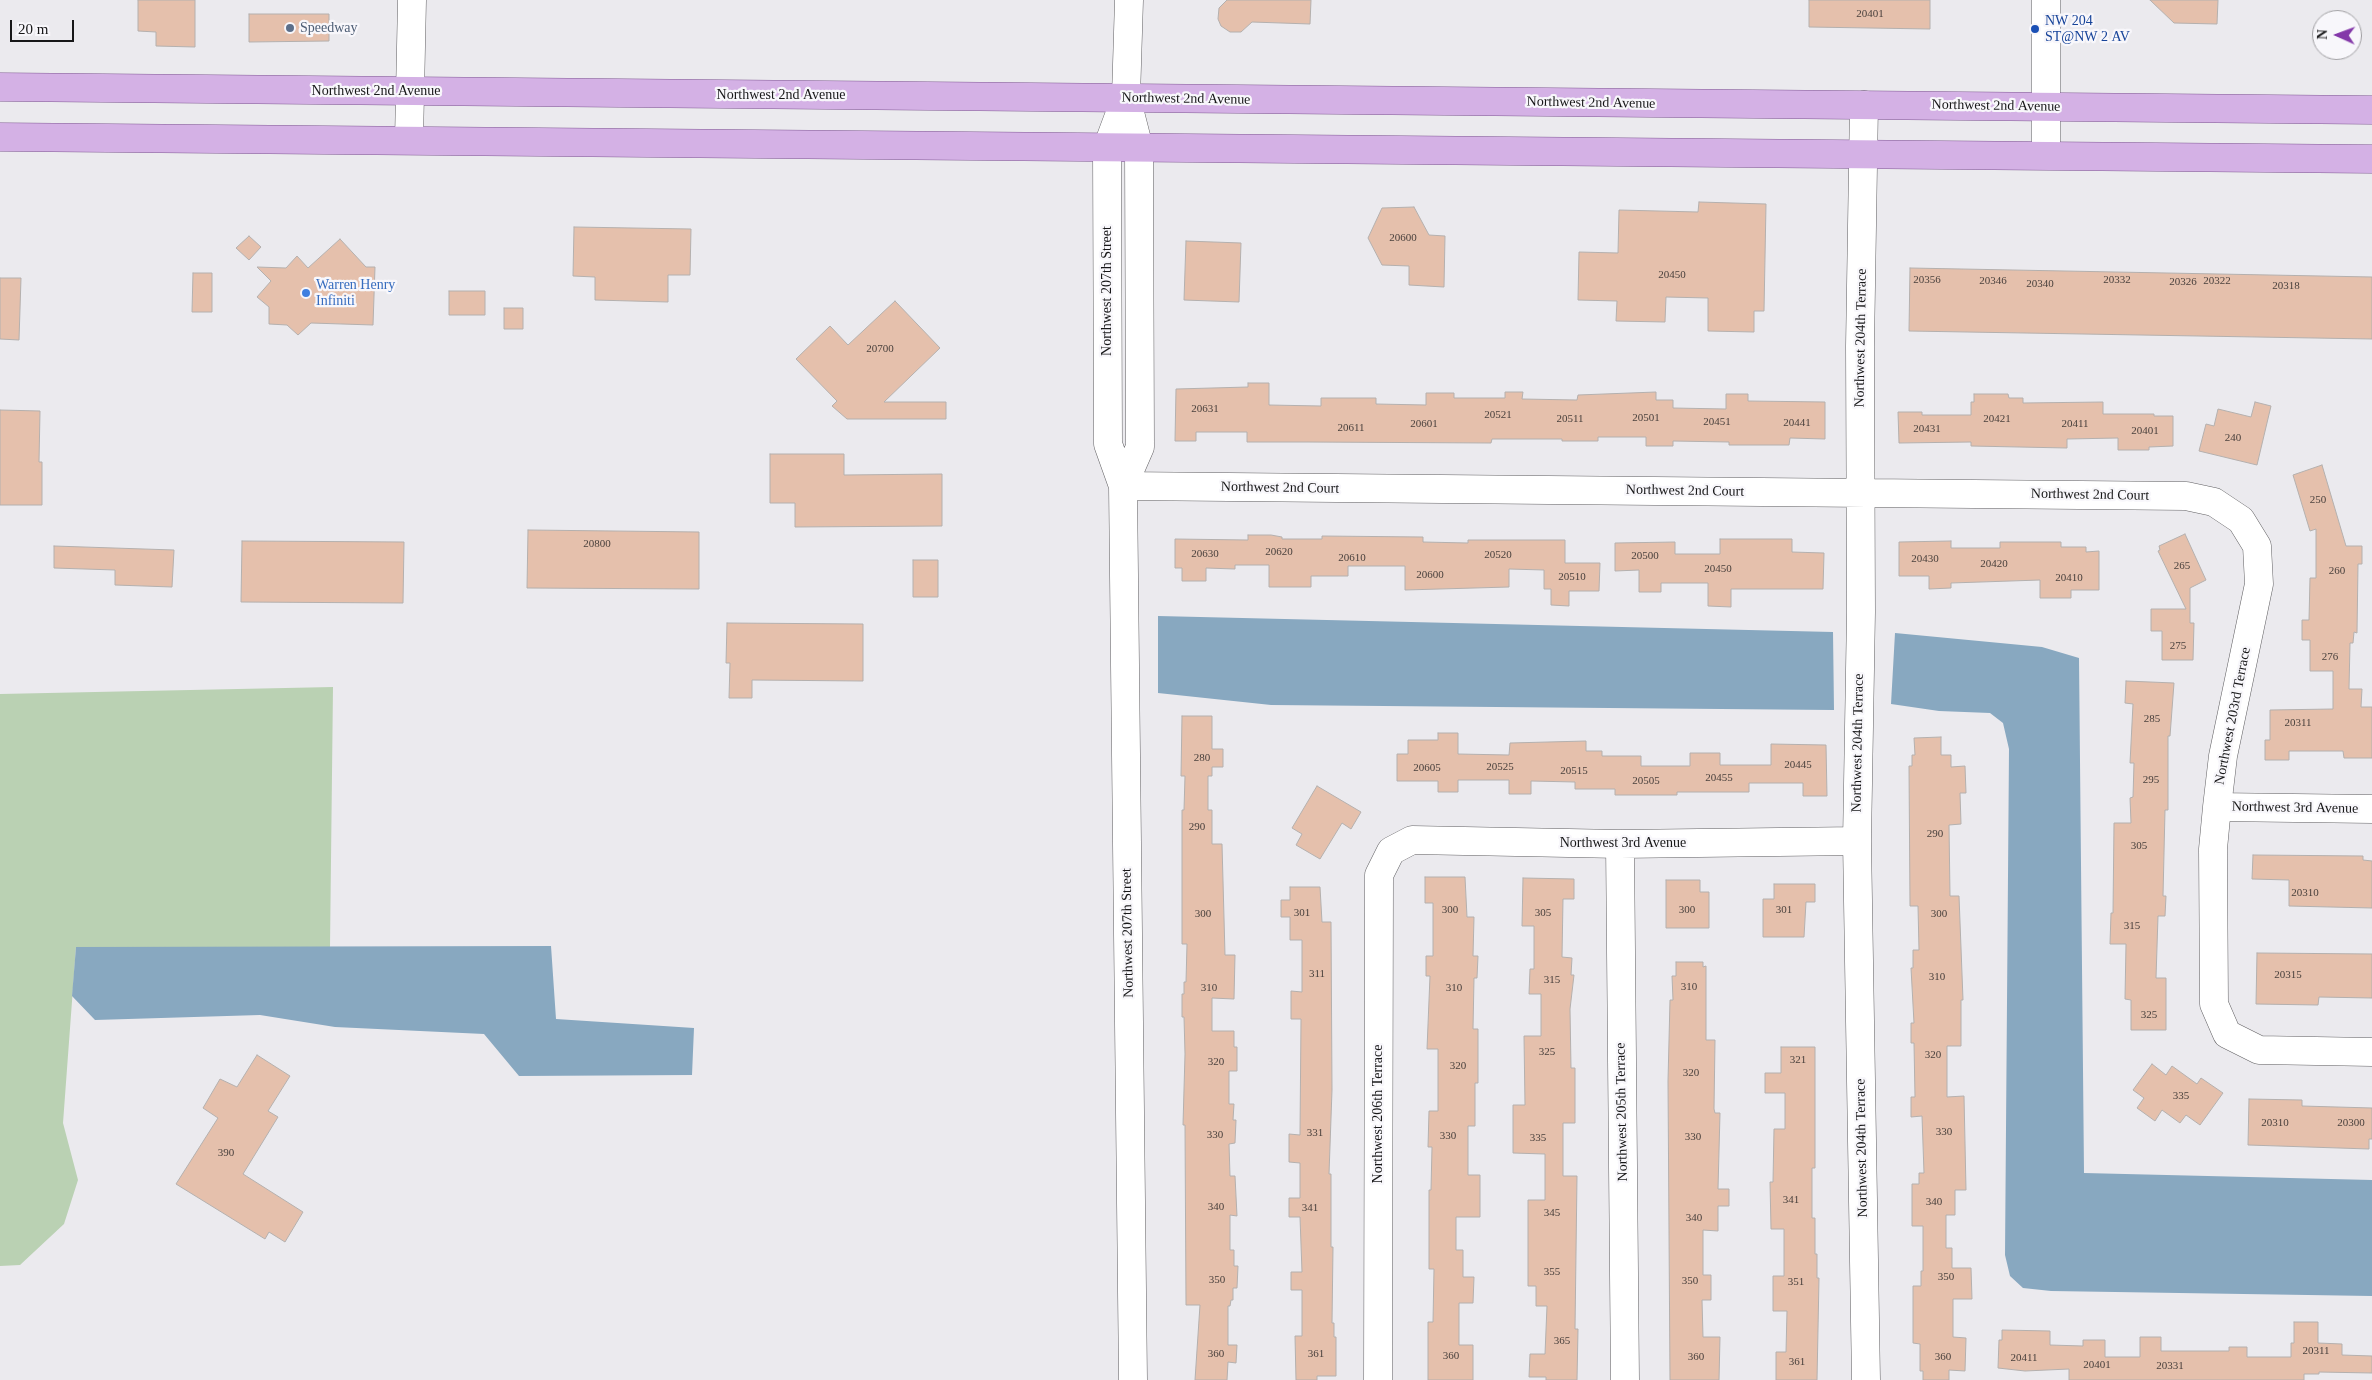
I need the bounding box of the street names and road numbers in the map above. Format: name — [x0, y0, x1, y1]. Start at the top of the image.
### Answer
street label: Northwest 2nd Avenue — [312, 83, 440, 99]
street label: Northwest 2nd Avenue — [717, 87, 845, 103]
street label: Northwest 2nd Avenue — [1121, 89, 1251, 109]
street label: Northwest 2nd Avenue — [1526, 93, 1656, 113]
street label: Northwest 2nd Avenue — [1931, 96, 2061, 116]
street label: Northwest 207th Street — [1099, 226, 1115, 356]
street label: Northwest 204th Terrace — [1851, 268, 1871, 408]
street label: Northwest 2nd Court — [1221, 479, 1339, 497]
street label: Northwest 2nd Court — [1626, 482, 1744, 500]
street label: Northwest 2nd Court — [2031, 486, 2149, 504]
street label: Northwest 203rd Terrace — [2211, 646, 2255, 786]
street label: Northwest 204th Terrace — [1848, 673, 1868, 813]
street label: Northwest 3rd Avenue — [2232, 798, 2358, 818]
street label: Northwest 3rd Avenue — [1560, 835, 1686, 851]
street label: Northwest 207th Street — [1118, 868, 1138, 998]
street label: Northwest 205th Terrace — [1612, 1042, 1632, 1182]
street label: Northwest 206th Terrace — [1370, 1045, 1386, 1183]
street label: Northwest 204th Terrace — [1852, 1078, 1872, 1218]

